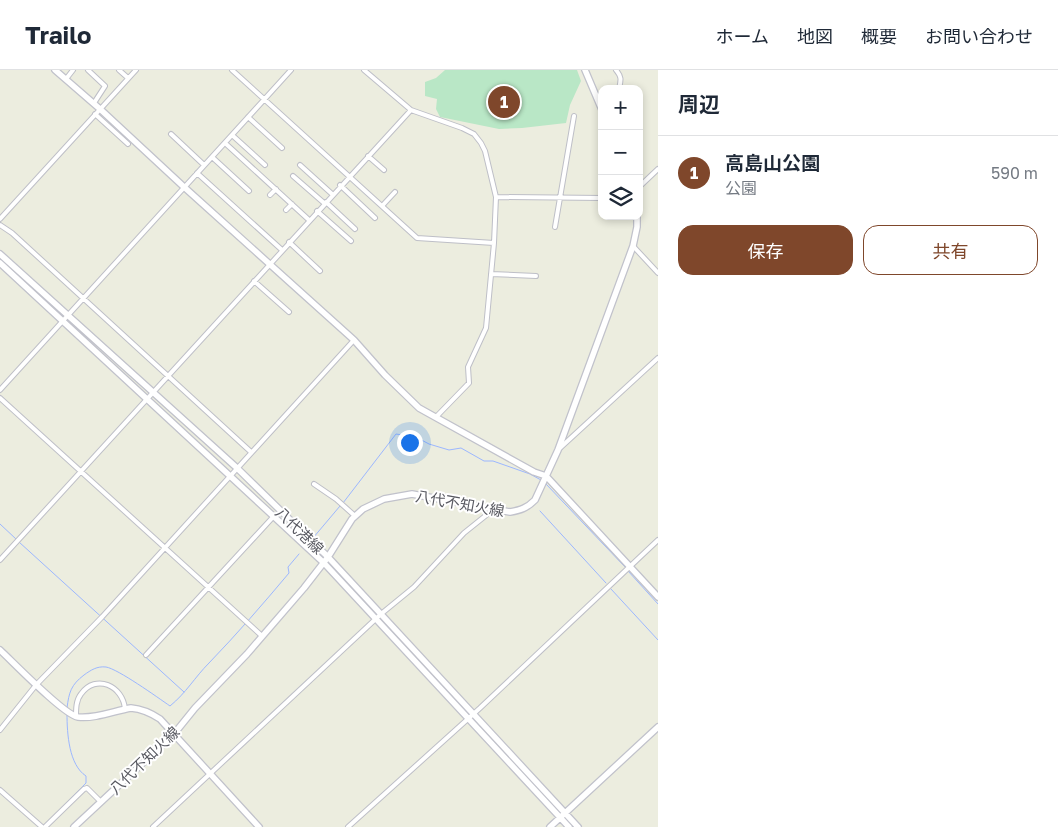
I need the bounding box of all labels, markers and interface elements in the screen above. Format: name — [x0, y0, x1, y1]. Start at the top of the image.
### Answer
text: Trailo — [25, 20, 91, 49]
text: ホーム — [716, 25, 769, 47]
text: 地図 — [797, 25, 833, 47]
text: 概要 — [861, 25, 897, 47]
text: お問い合わせ — [925, 25, 1033, 47]
pin: 1 — [488, 83, 520, 121]
map controls — [598, 85, 643, 220]
button: + — [598, 85, 643, 130]
text: 周辺 — [678, 91, 720, 117]
button: − — [598, 130, 643, 175]
text: 高島山公園 — [725, 151, 820, 174]
text: 1 — [690, 163, 698, 183]
text: 590 m — [991, 163, 1038, 183]
button: layers — [598, 175, 643, 220]
text: 公園 — [725, 178, 757, 198]
button: 保存 — [678, 225, 853, 275]
button: 共有 — [863, 225, 1038, 275]
your location — [397, 430, 423, 456]
street label: 八代不知火線 — [414, 486, 506, 520]
street label: 八代港線 — [272, 503, 328, 557]
street label: 八代不知火線 — [105, 722, 183, 798]

